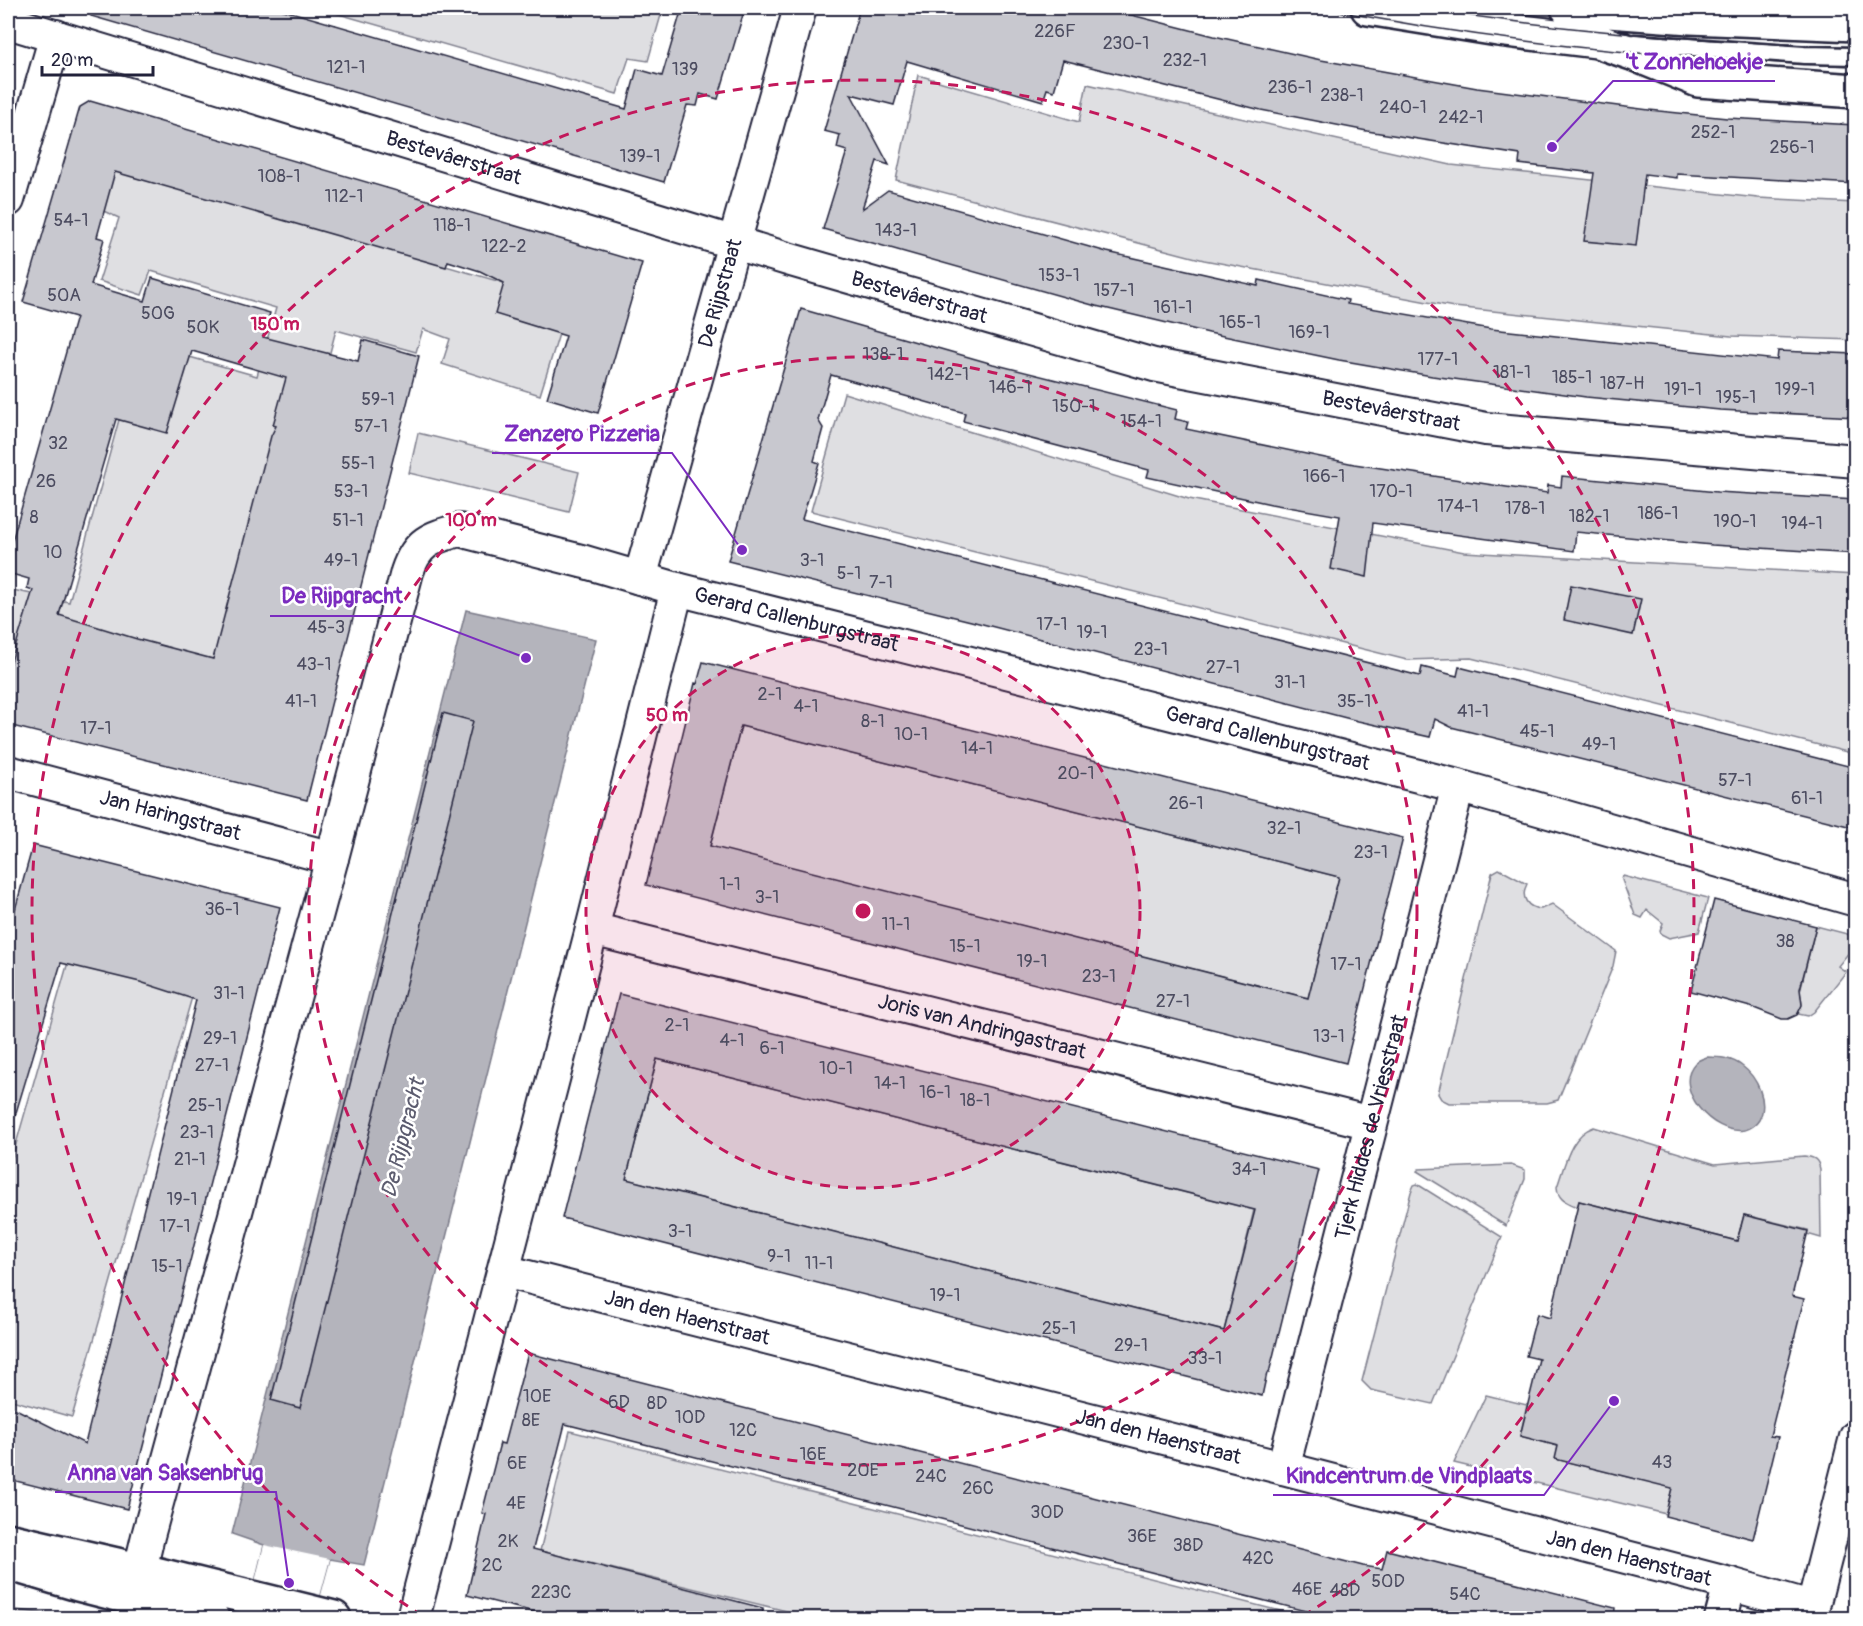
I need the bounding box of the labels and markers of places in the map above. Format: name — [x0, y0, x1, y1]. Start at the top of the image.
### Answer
callout: 't Zonnehoekje — [1613, 41, 1775, 81]
callout: Zenzero Pizzeria — [492, 413, 672, 453]
callout: De Rijpgracht — [270, 576, 415, 616]
centre of rings — [853, 901, 873, 921]
callout: Anna van Saksenbrug — [55, 1452, 276, 1492]
callout: Kindcentrum de Vindplaats — [1273, 1455, 1544, 1495]

